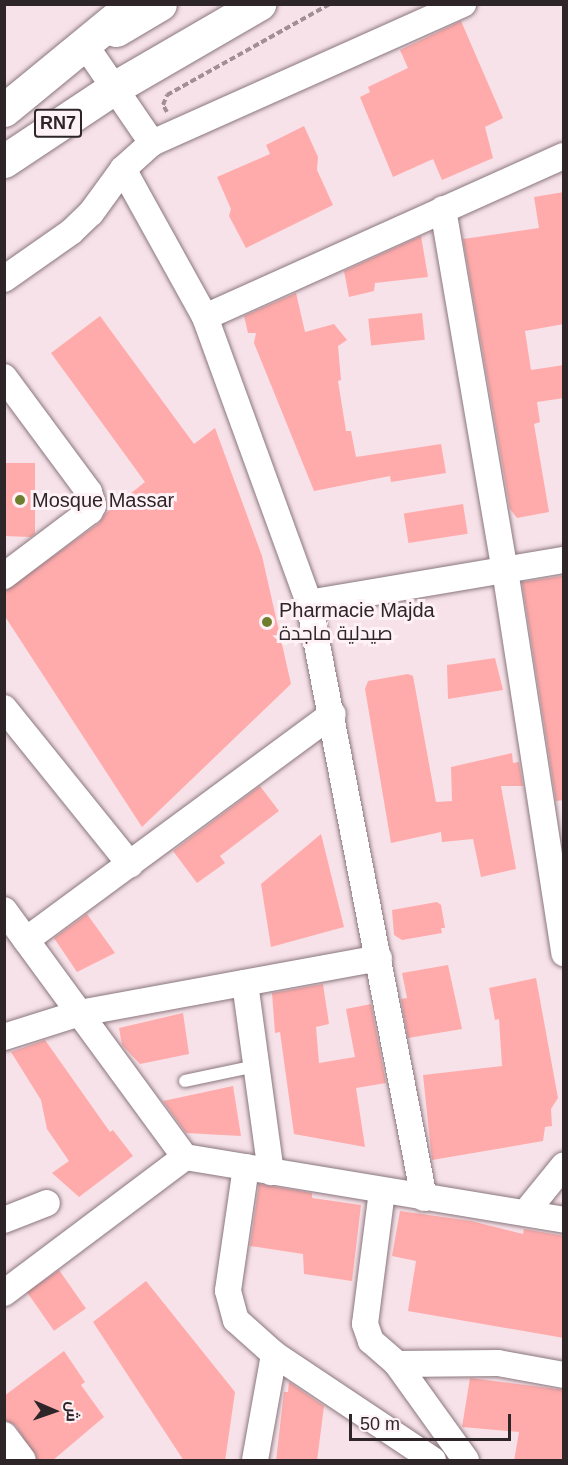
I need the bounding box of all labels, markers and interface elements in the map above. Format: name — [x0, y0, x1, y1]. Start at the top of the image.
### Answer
road number: RN7 — [32, 108, 84, 138]
place label: Mosque Massar — [32, 488, 174, 512]
marker: Mosque Massar — [13, 493, 27, 507]
place label: Pharmacie Majda صيدلية ماجدة — [279, 598, 435, 645]
marker: Pharmacie Majda صيدلية ماجدة — [260, 615, 274, 629]
north arrow — [24, 1381, 84, 1441]
text: ش — [64, 1401, 81, 1422]
scale bar — [352, 1402, 514, 1440]
text: 50 m — [360, 1414, 400, 1434]

